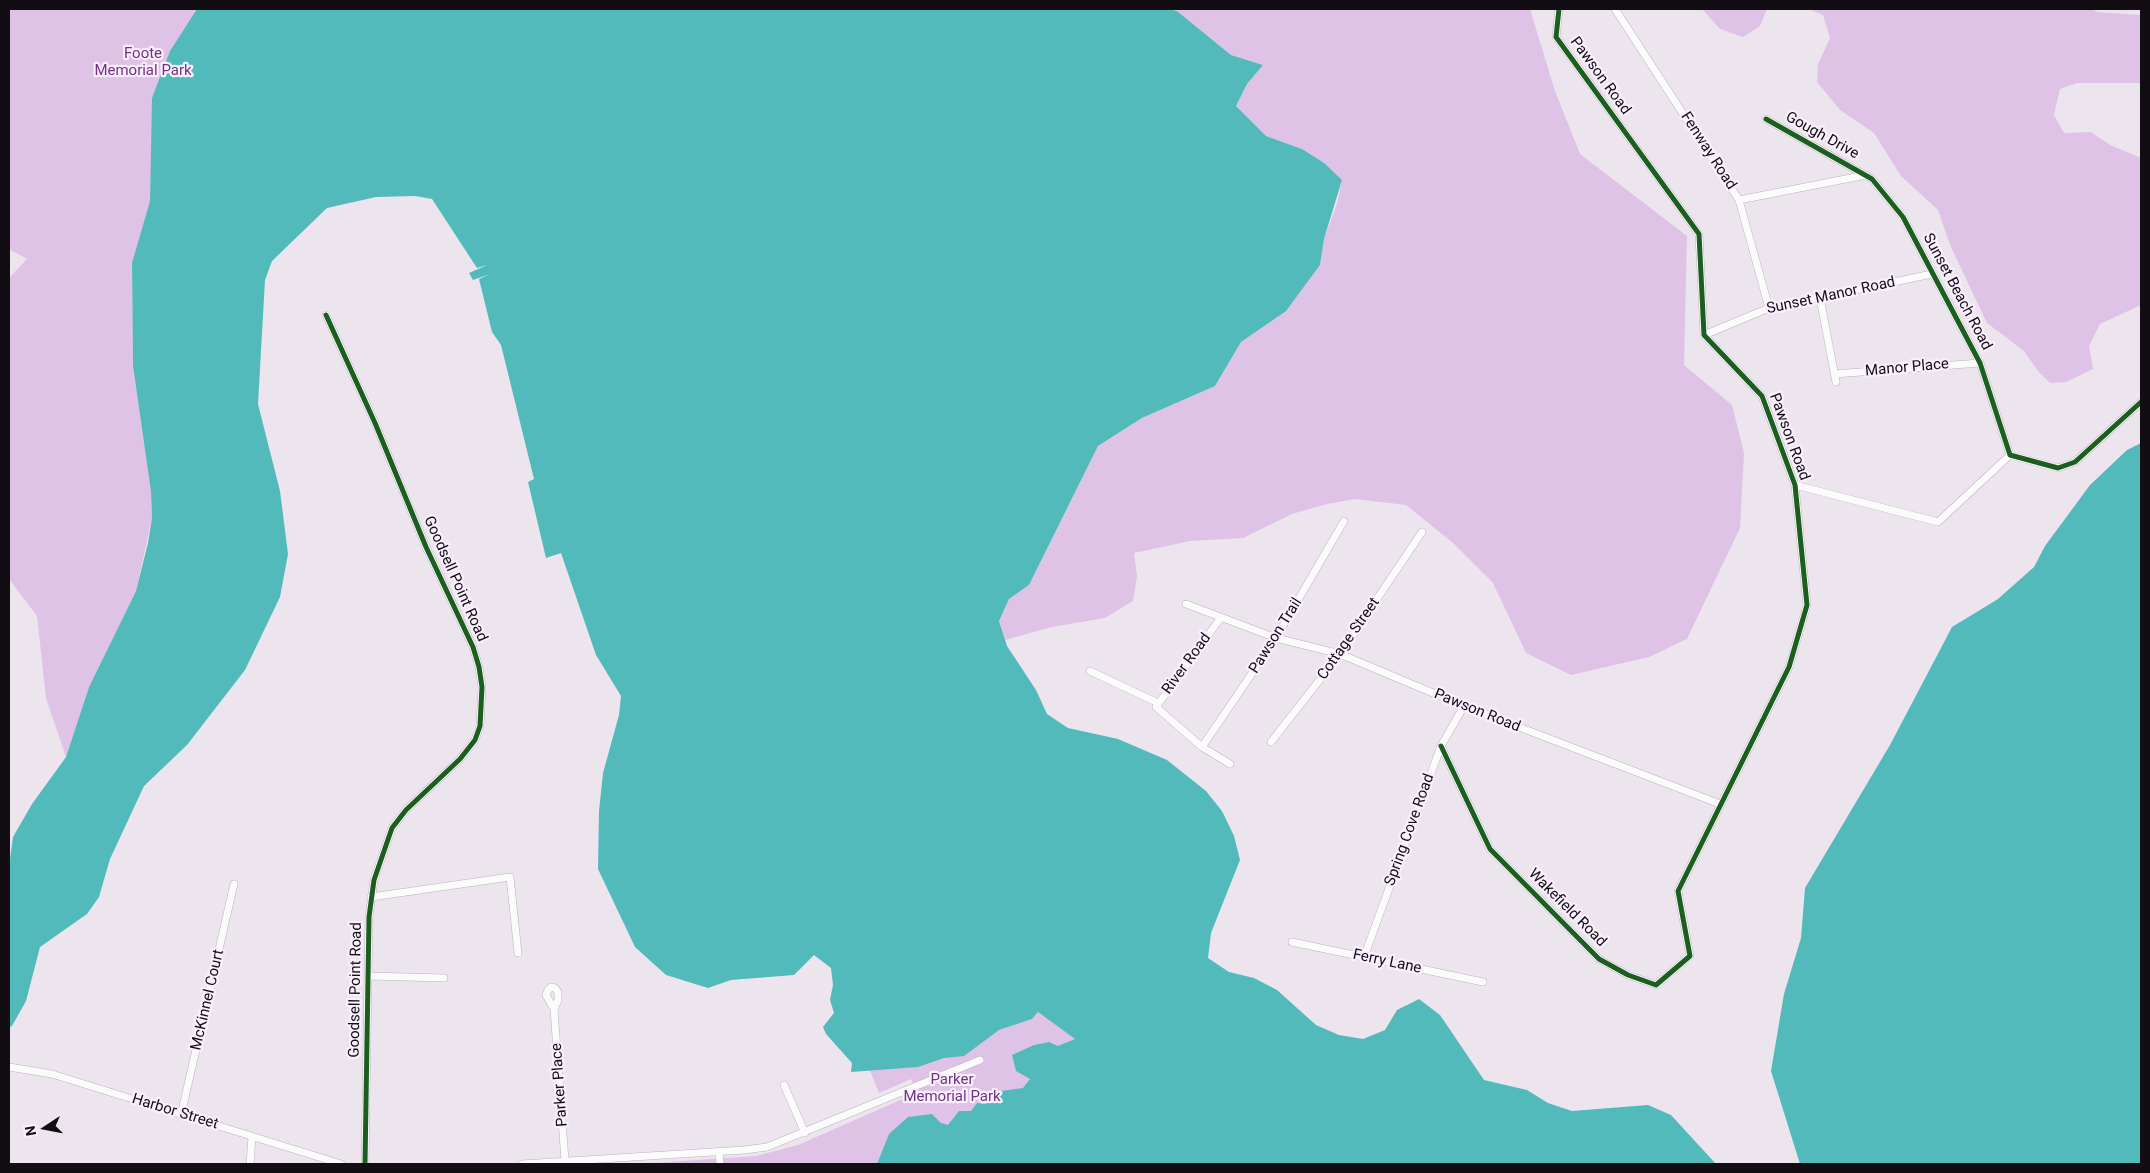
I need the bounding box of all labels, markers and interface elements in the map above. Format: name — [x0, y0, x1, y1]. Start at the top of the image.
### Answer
street label: Pawson Road — [1566, 34, 1634, 118]
park label: Foote Memorial Park — [94, 45, 192, 80]
street label: Gough Drive — [1782, 108, 1862, 164]
street label: Fenway Road — [1676, 109, 1740, 193]
street label: Sunset Beach Road — [1919, 231, 1995, 353]
street label: Sunset Manor Road — [1765, 274, 1897, 318]
street label: Manor Place — [1864, 355, 1950, 381]
street label: Pawson Road — [1765, 391, 1813, 483]
street label: Goodsell Point Road — [419, 513, 491, 645]
street label: Pawson Trail — [1246, 595, 1306, 677]
street label: Cottage Street — [1314, 595, 1384, 683]
street label: River Road — [1159, 630, 1215, 698]
street label: Pawson Road — [1431, 686, 1523, 736]
street label: Spring Cove Road — [1381, 772, 1439, 888]
street label: Wakefield Road — [1524, 865, 1610, 951]
street label: Goodsell Point Road — [346, 922, 366, 1058]
street label: Ferry Lane — [1351, 946, 1423, 978]
street label: McKinnel Court — [188, 948, 228, 1052]
street label: Parker Place — [548, 1043, 572, 1127]
park label: Parker Memorial Park — [903, 1071, 1001, 1106]
street label: Harbor Street — [130, 1090, 220, 1134]
north arrow — [20, 1103, 70, 1153]
text: N — [21, 1124, 39, 1137]

